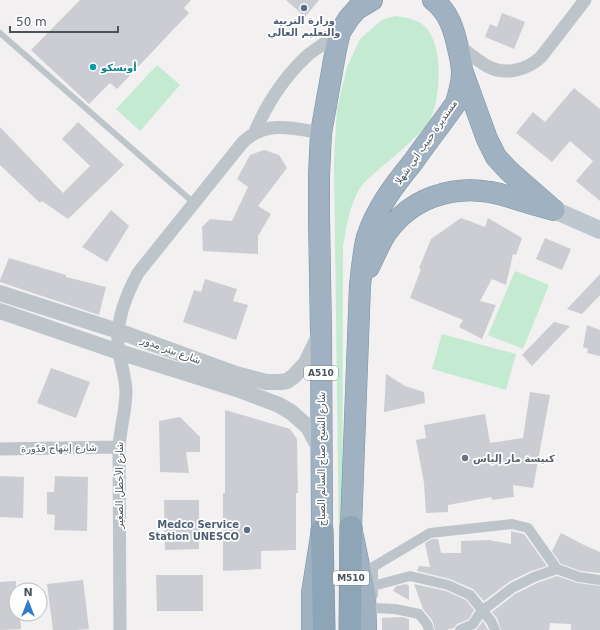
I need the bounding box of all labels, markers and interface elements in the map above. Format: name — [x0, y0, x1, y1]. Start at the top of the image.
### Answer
marker: وزارة التربية والتعليم العالي — [299, 3, 309, 13]
scale bar — [10, 8, 118, 34]
text: 50 m — [16, 15, 47, 29]
place label: وزارة التربية والتعليم العالي — [267, 15, 341, 39]
place label: أونسكو — [100, 61, 137, 74]
marker: أونسكو — [88, 62, 98, 72]
street label: مستديرة حبيب ابي شهلا — [393, 98, 460, 187]
street label: شارع بيتر مدور — [138, 334, 203, 367]
road number: A510 — [304, 366, 338, 380]
street label: شارع الشيخ صباح السالم الصباح — [316, 392, 328, 526]
street label: شارع إبتهاج قدّورة — [21, 442, 97, 455]
street label: شارع الأخطل الصغير — [113, 442, 126, 529]
marker: كنيسة مار إلياس — [460, 453, 470, 463]
place label: كنيسة مار إلياس — [473, 453, 555, 465]
place label: Medco Service Station UNESCO — [148, 519, 239, 542]
marker: Medco Service Station UNESCO — [242, 525, 252, 535]
road number: M510 — [333, 571, 369, 585]
north arrow — [8, 582, 48, 622]
text: N — [23, 586, 33, 599]

